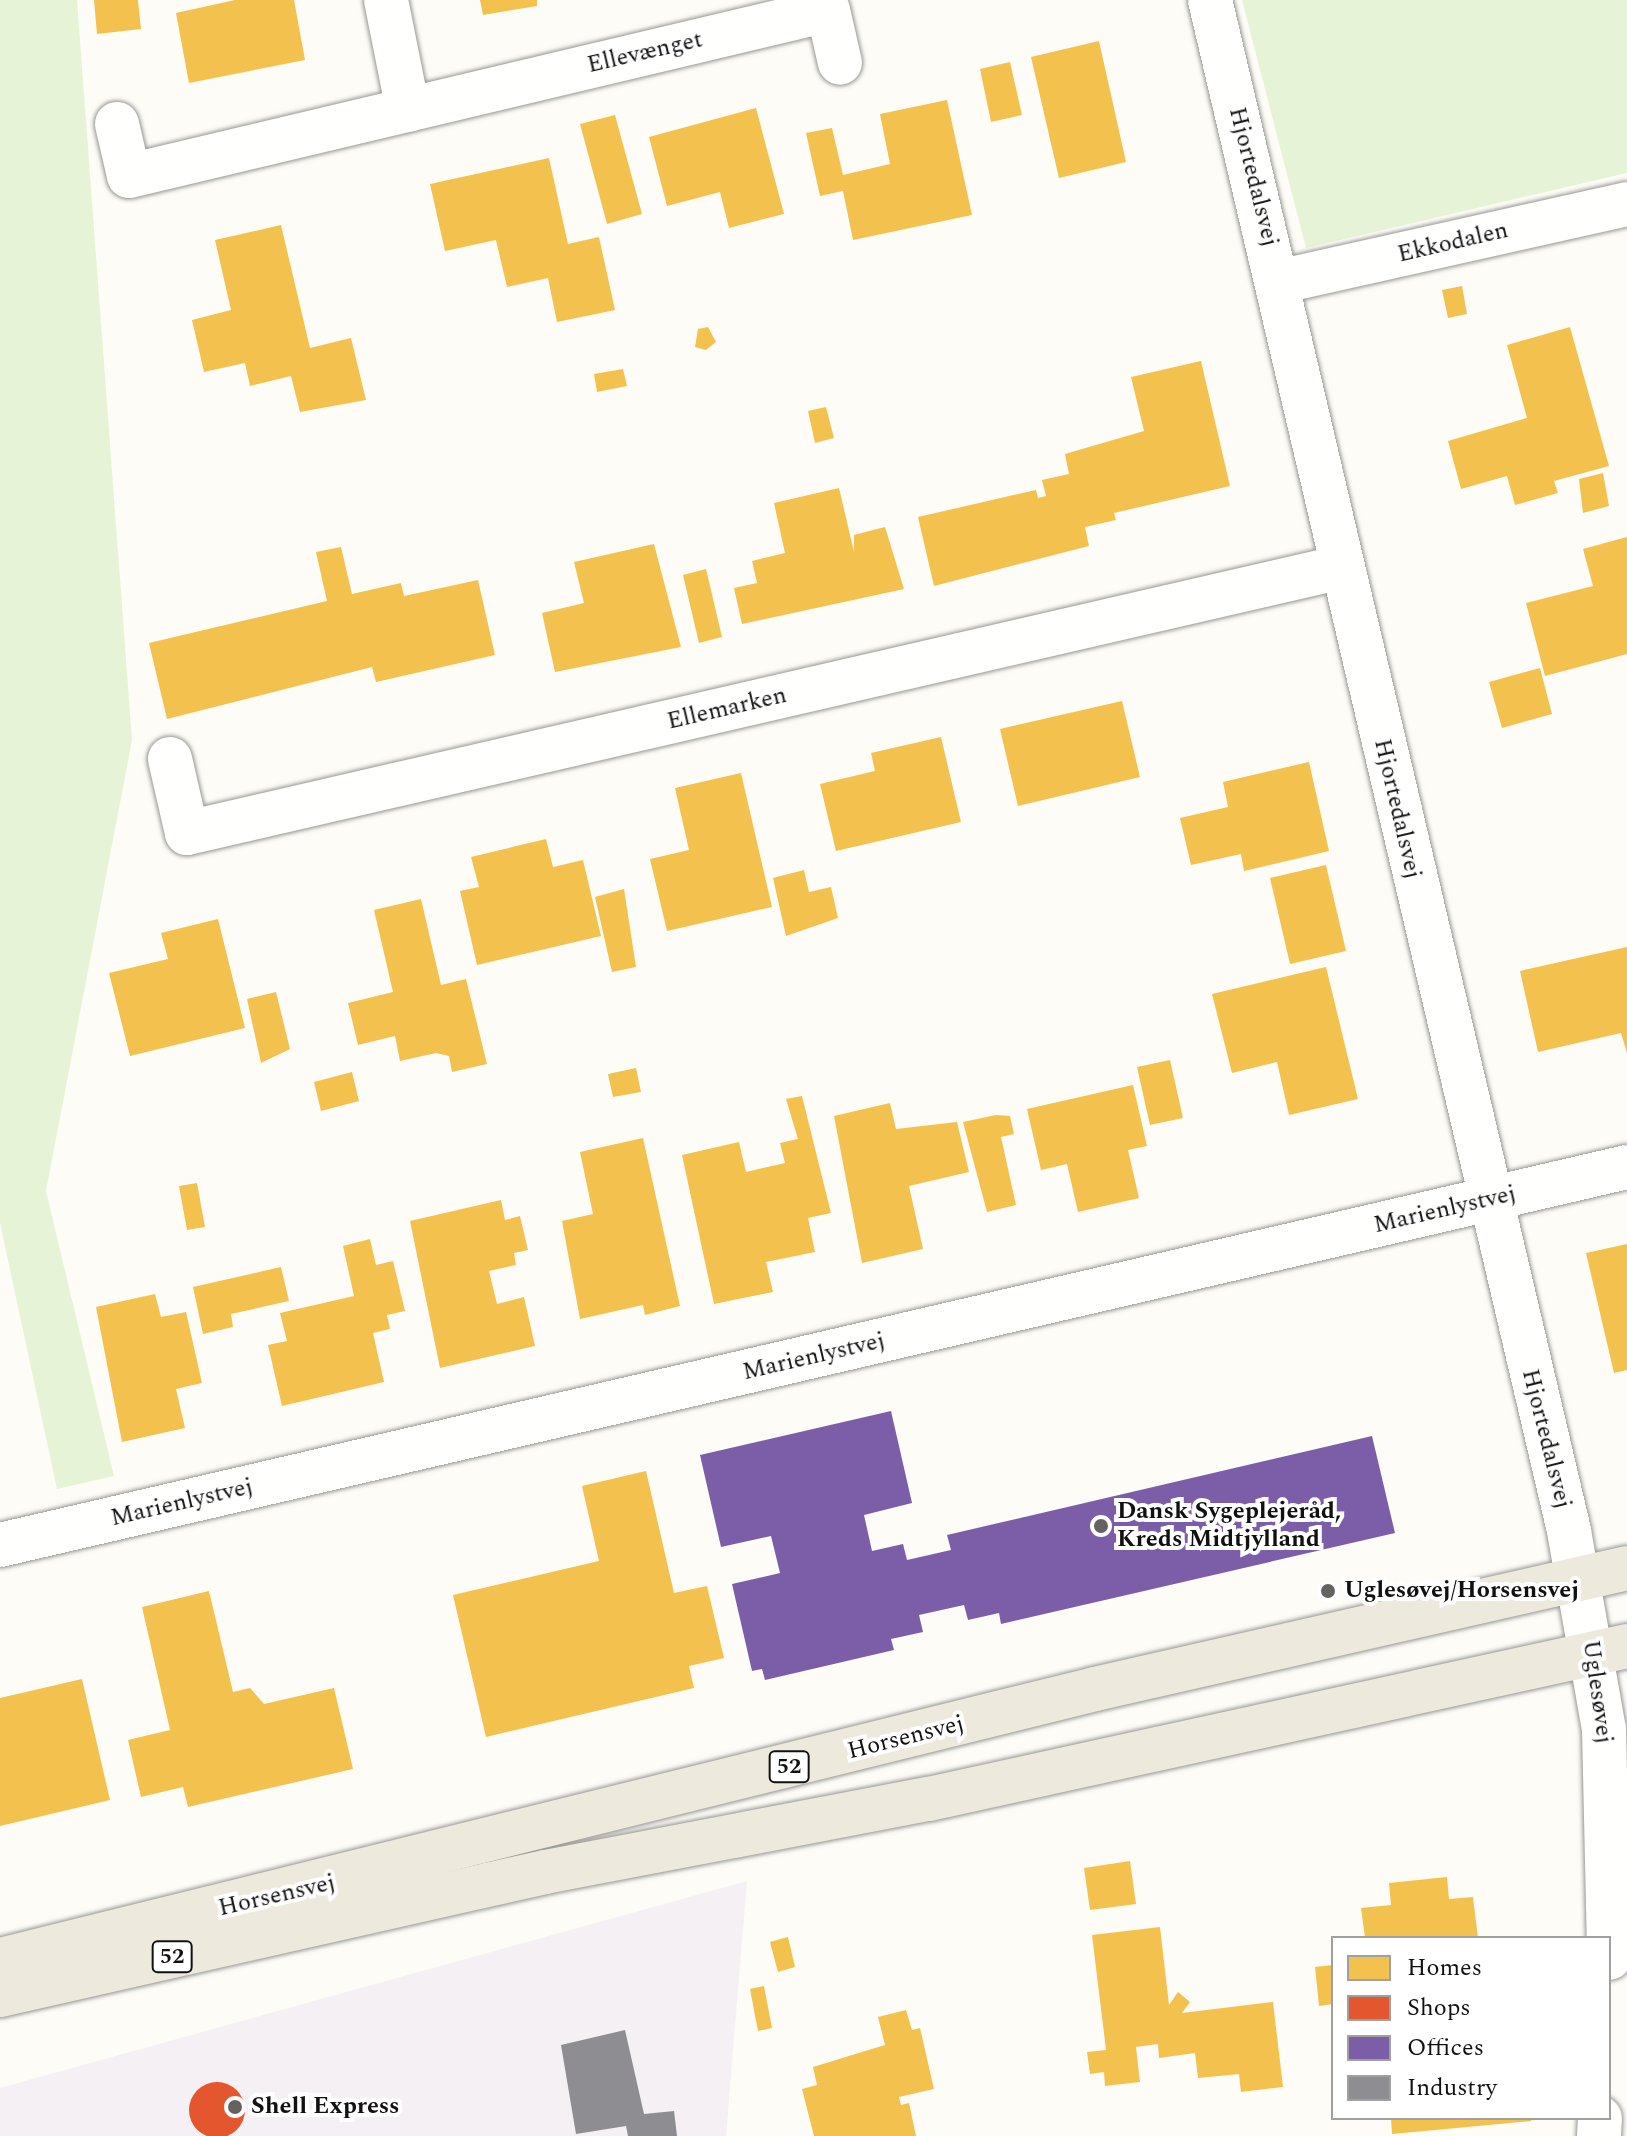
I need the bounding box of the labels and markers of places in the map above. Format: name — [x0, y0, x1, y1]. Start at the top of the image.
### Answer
place label: Dansk Sygeplejeråd, Kreds Midtjylland — [1117, 1498, 1341, 1554]
marker: Dansk Sygeplejeråd, Kreds Midtjylland — [1092, 1517, 1110, 1535]
place label: Uglesøvej/Horsensvej — [1344, 1577, 1579, 1605]
marker: Uglesøvej/Horsensvej — [1319, 1582, 1337, 1600]
place label: Shell Express — [251, 2093, 400, 2121]
marker: Shell Express — [226, 2098, 244, 2116]

